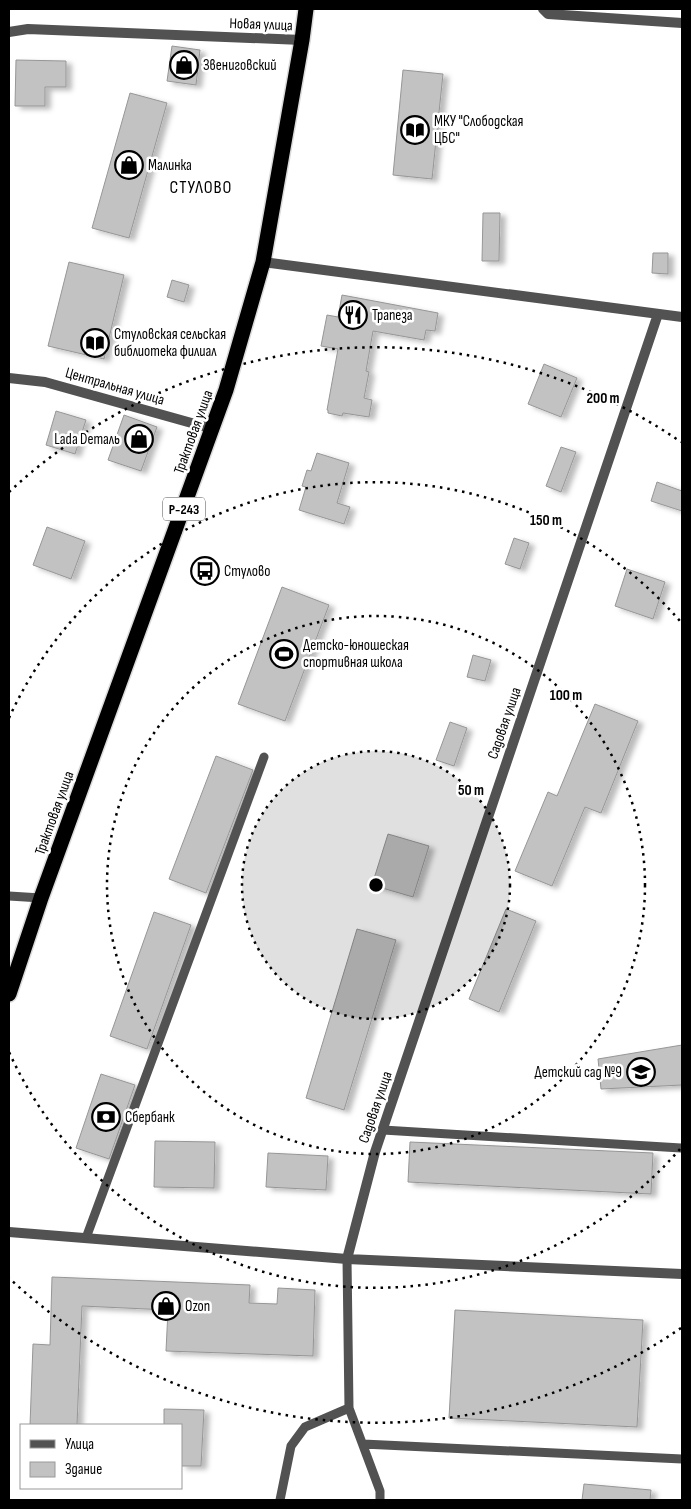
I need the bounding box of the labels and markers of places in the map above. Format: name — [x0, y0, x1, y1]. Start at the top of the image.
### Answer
shop icon: Звениговский — [169, 50, 199, 80]
place label: Звениговский — [203, 56, 277, 75]
place label: МКУ "Слободская ЦБС" — [434, 112, 524, 148]
library icon: МКУ "Слободская ЦБС" — [400, 115, 430, 145]
shop icon: Малинка — [114, 150, 144, 180]
place label: Малинка — [148, 156, 192, 175]
restaurant icon: Трапеза — [338, 300, 368, 330]
place label: Трапеза — [372, 306, 413, 325]
place label: Стуловская сельская библиотека филиал — [114, 325, 226, 361]
library icon: Стуловская сельская библиотека филиал — [80, 328, 110, 358]
shop icon: Lada Dеталь — [124, 424, 154, 454]
place label: Lada Dеталь — [54, 430, 120, 449]
bus stop icon: Стулово — [190, 556, 220, 586]
place label: Стулово — [224, 562, 271, 581]
place label: Детско-юношеская спортивная школа — [303, 636, 409, 672]
sports icon: Детско-юношеская спортивная школа — [269, 639, 299, 669]
centre of rings — [367, 876, 385, 894]
school or university icon: Детский сад №9 — [626, 1057, 656, 1087]
place label: Детский сад №9 — [534, 1063, 622, 1082]
bank icon: Сбербанк — [91, 1102, 121, 1132]
place label: Сбербанк — [125, 1108, 175, 1127]
shop icon: Ozon — [151, 1291, 181, 1321]
place label: Ozon — [185, 1297, 210, 1316]

